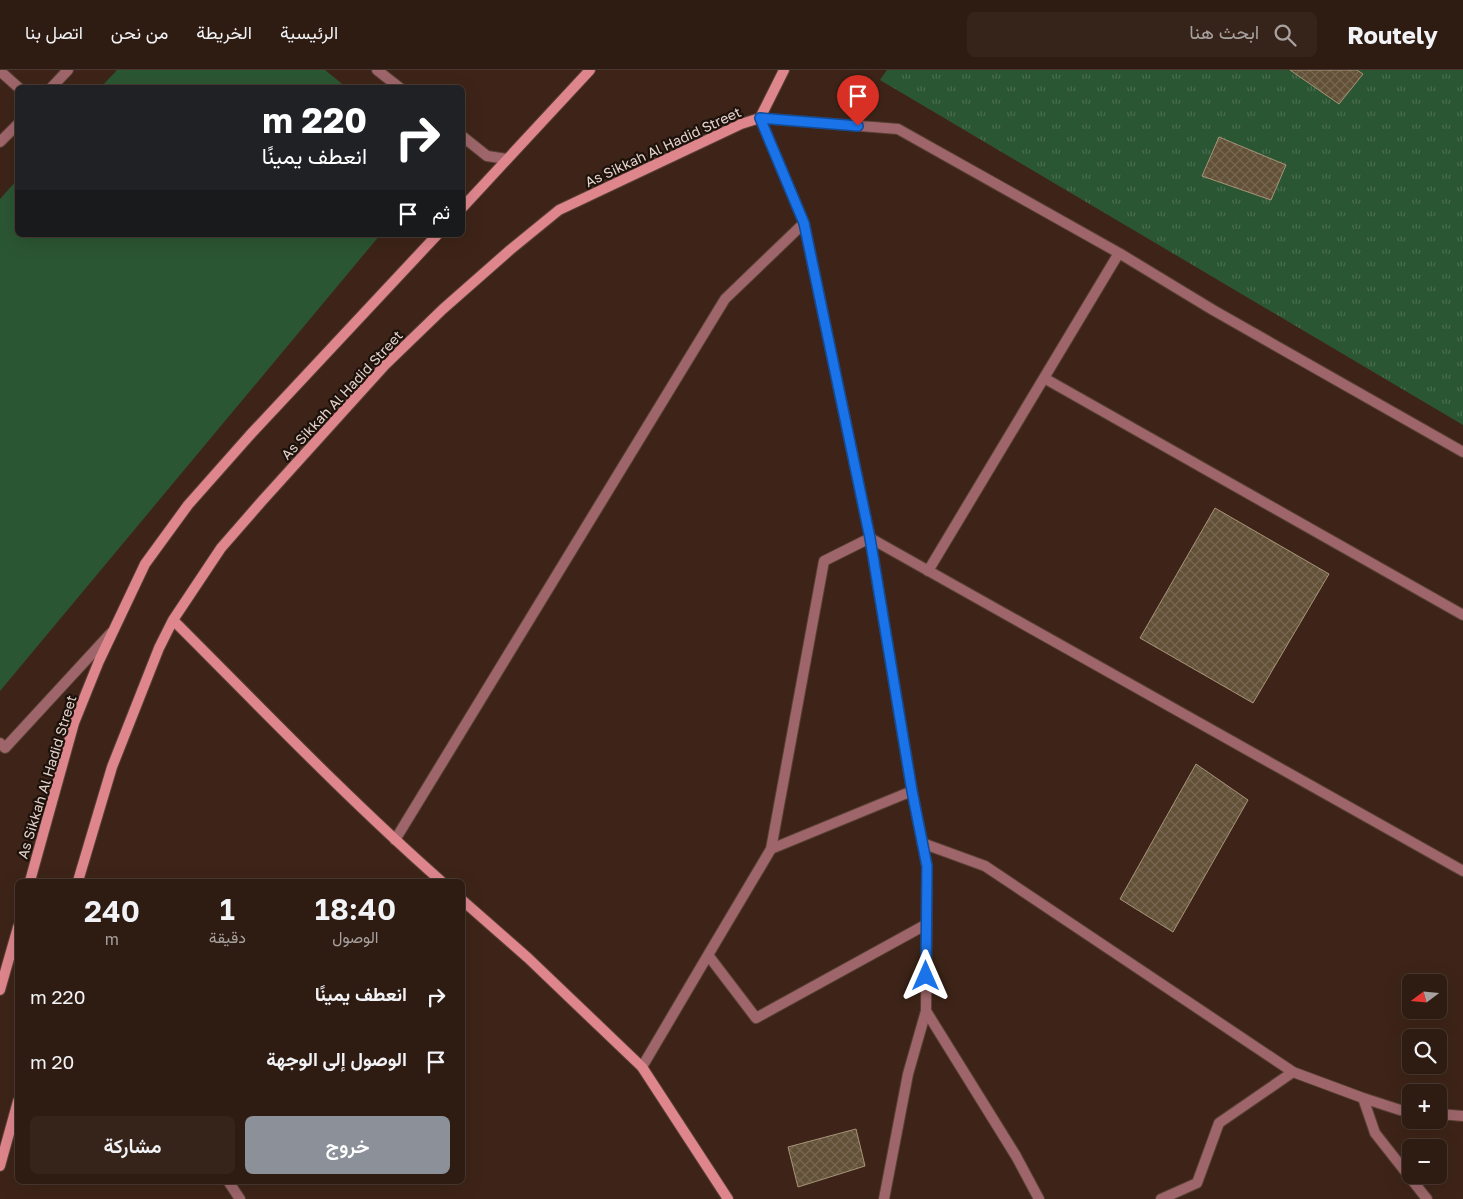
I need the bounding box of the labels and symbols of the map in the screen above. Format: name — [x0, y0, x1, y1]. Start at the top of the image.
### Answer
pin — [837, 75, 879, 126]
street label: As Sikkah Al Hadid Street — [582, 103, 744, 190]
street label: As Sikkah Al Hadid Street — [277, 327, 406, 463]
street label: As Sikkah Al Hadid Street — [14, 693, 80, 861]
position arrow — [899, 949, 951, 1001]
north arrow — [1402, 974, 1448, 1019]

